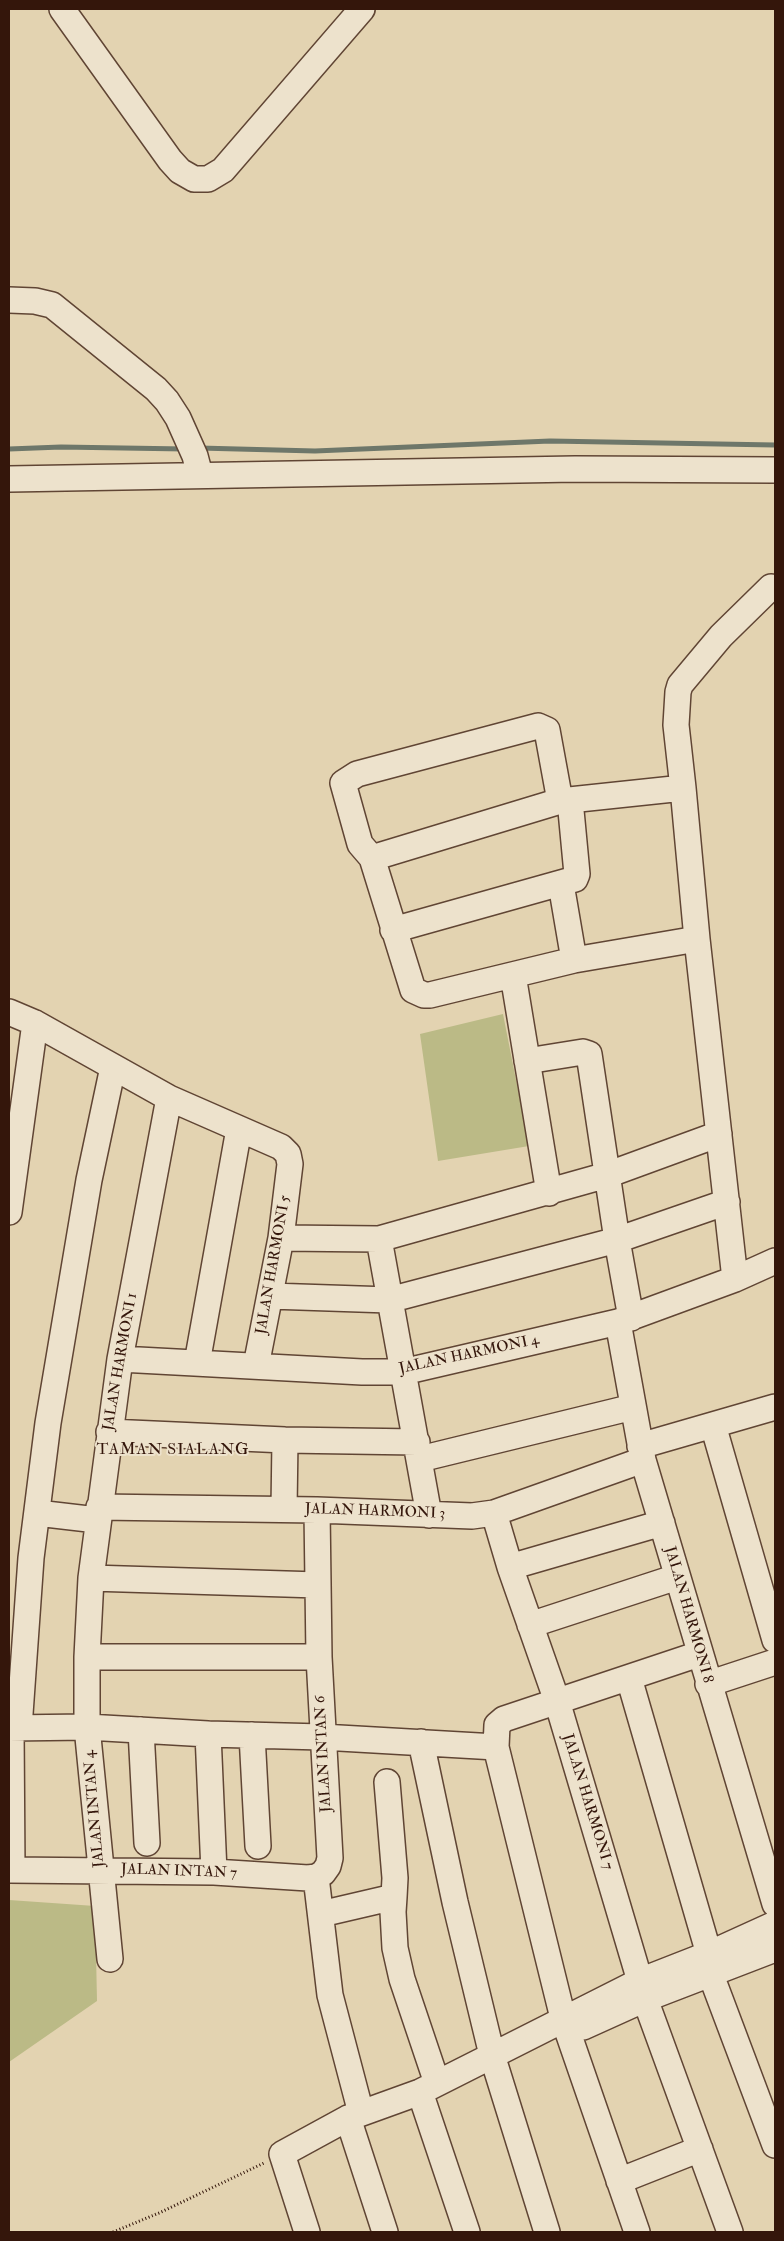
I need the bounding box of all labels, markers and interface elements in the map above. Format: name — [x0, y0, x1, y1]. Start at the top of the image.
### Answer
street label: JALAN HARMONI 5 — [253, 1194, 295, 1336]
street label: JALAN HARMONI 1 — [100, 1292, 142, 1432]
street label: JALAN HARMONI 4 — [397, 1331, 541, 1379]
district label: TAMAN SIALANG — [95, 1441, 251, 1461]
street label: JALAN HARMONI 3 — [305, 1501, 445, 1523]
street label: JALAN HARMONI 8 — [660, 1545, 716, 1685]
street label: JALAN INTAN 6 — [312, 1695, 336, 1813]
street label: JALAN HARMONI 7 — [558, 1732, 616, 1872]
street label: JALAN INTAN 4 — [81, 1750, 109, 1868]
street label: JALAN INTAN 7 — [121, 1861, 237, 1883]

